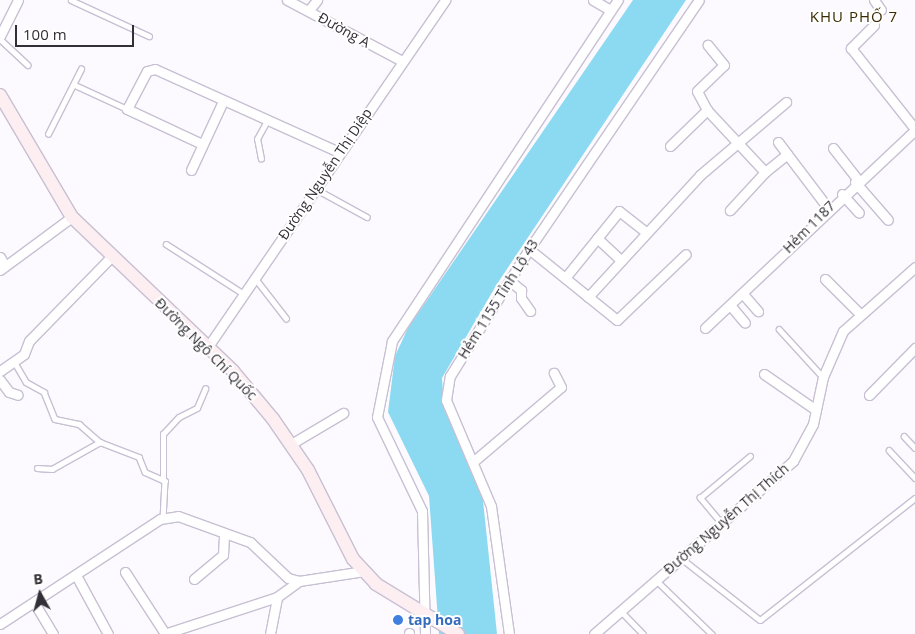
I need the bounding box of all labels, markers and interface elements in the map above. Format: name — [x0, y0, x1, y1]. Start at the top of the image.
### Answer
district label: KHU PHỐ 7 — [809, 8, 899, 26]
street label: Đường A — [315, 9, 373, 51]
scale bar — [18, 15, 136, 47]
text: 100 m — [23, 24, 67, 44]
street label: Đường Nguyễn Thị Diệp — [275, 105, 375, 243]
street label: Hẻm 1187 — [779, 197, 839, 257]
street label: Hẻm 1155 Tỉnh Lộ 43 — [454, 236, 542, 362]
street label: Đường Ngô Chí Quốc — [152, 295, 260, 403]
street label: Đường Nguyễn Thị Thích — [660, 460, 792, 578]
north arrow — [15, 569, 65, 619]
text: B — [32, 569, 44, 589]
place label: tap hoa — [408, 612, 461, 628]
marker: tap hoa — [392, 614, 404, 626]

